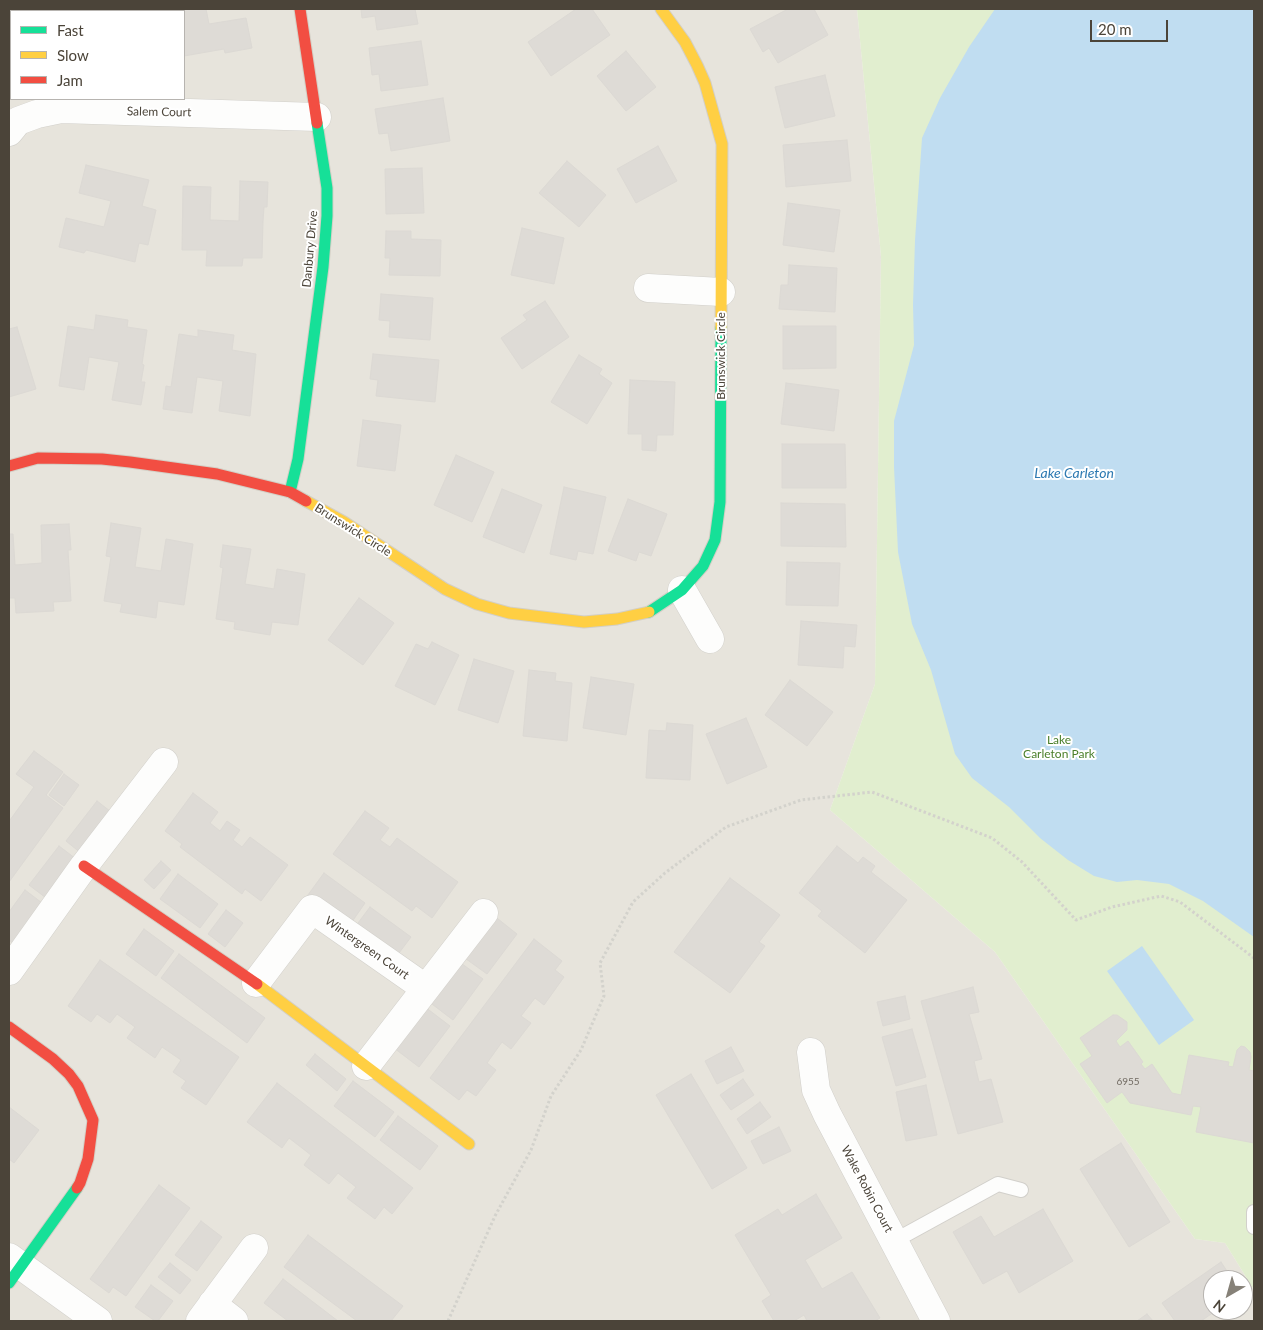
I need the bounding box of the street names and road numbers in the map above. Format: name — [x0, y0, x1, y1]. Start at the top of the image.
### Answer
street label: Salem Court — [127, 104, 191, 120]
street label: Danbury Drive — [299, 210, 321, 288]
street label: Brunswick Circle — [714, 312, 728, 400]
street label: Brunswick Circle — [312, 501, 394, 559]
street label: Wintergreen Court — [322, 914, 412, 982]
street label: Wake Robin Court — [838, 1143, 896, 1235]

